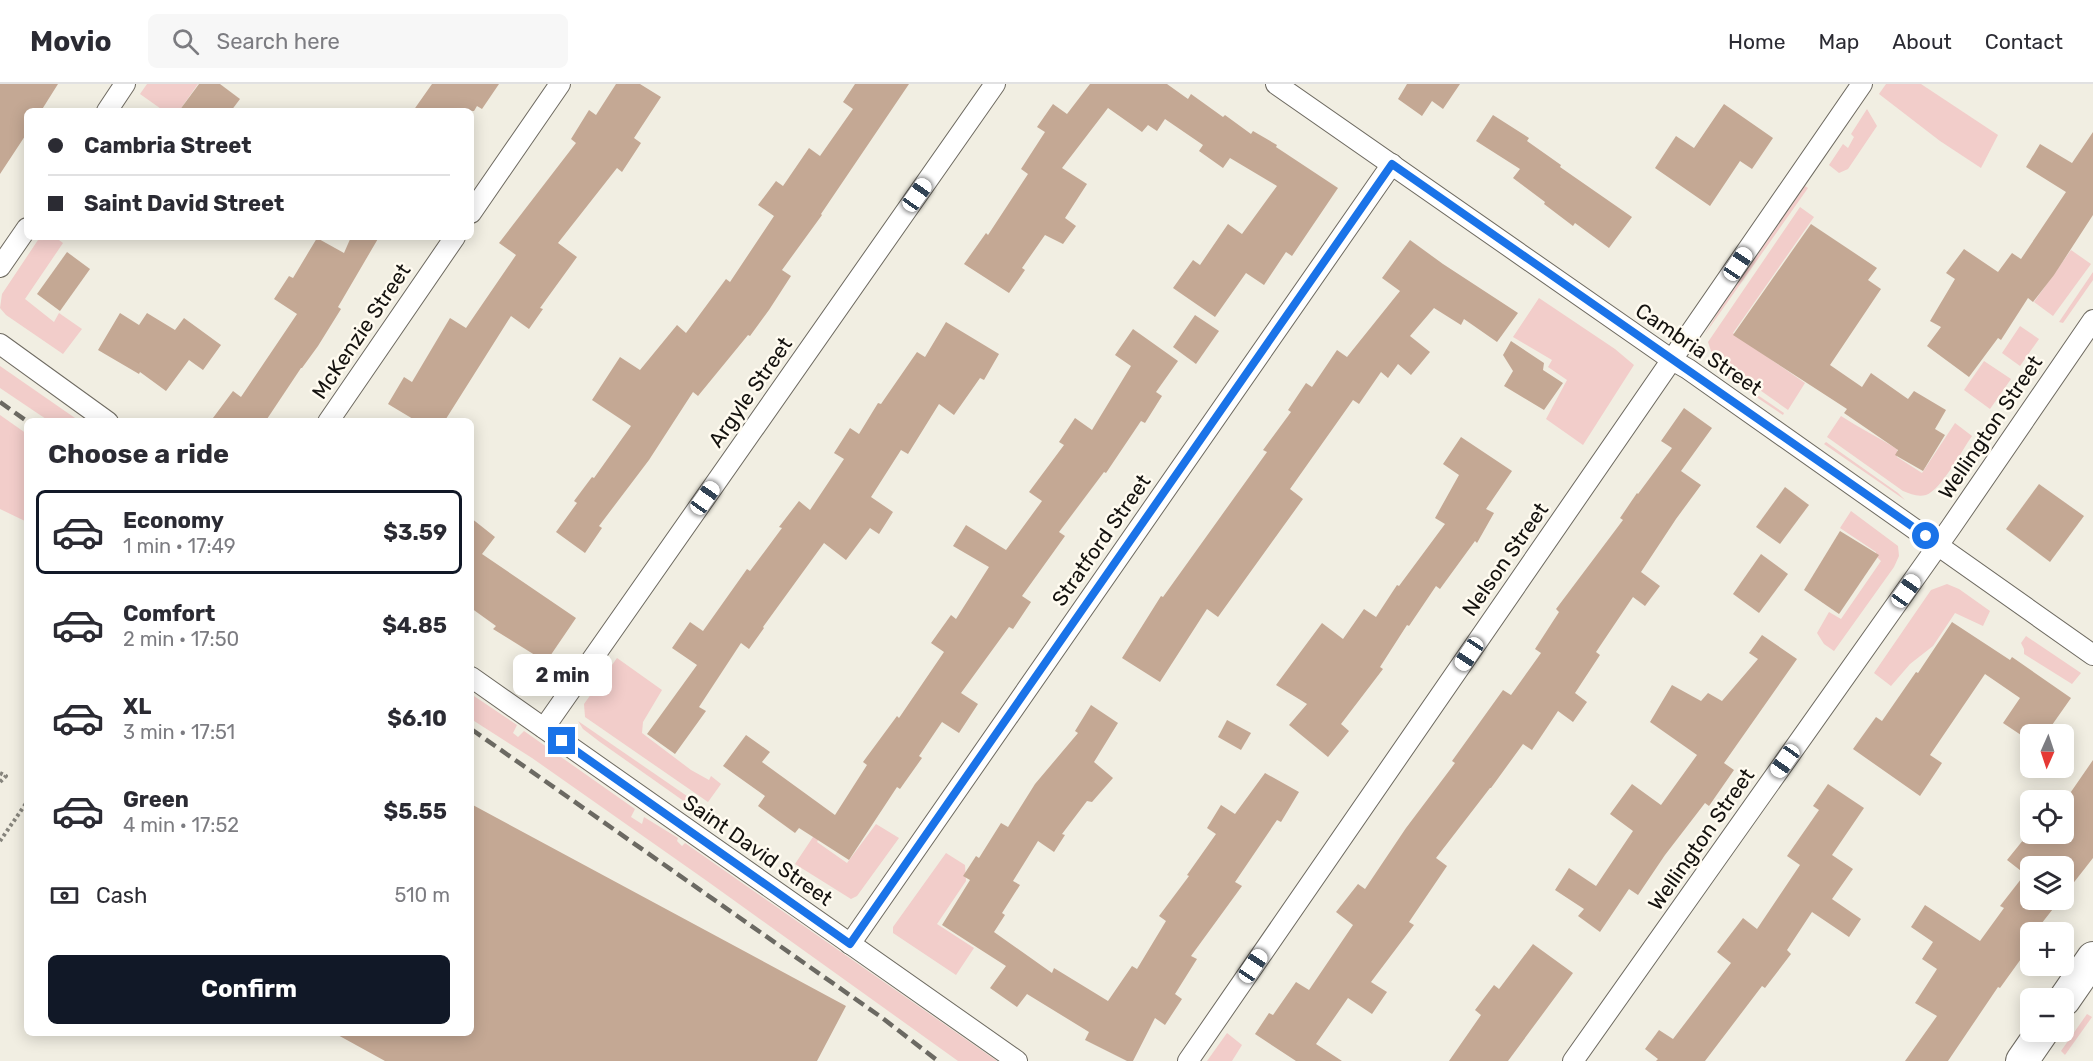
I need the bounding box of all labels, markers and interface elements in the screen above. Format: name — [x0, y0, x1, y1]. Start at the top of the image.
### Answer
search box — [148, 14, 568, 68]
text: Movio — [30, 25, 112, 58]
icon: search — [169, 25, 202, 58]
text: Search here — [217, 28, 340, 55]
text: Home — [1728, 29, 1785, 54]
text: Map — [1818, 29, 1859, 54]
text: About — [1892, 29, 1952, 54]
text: Contact — [1985, 29, 2063, 54]
text: Cambria Street — [84, 132, 252, 159]
car — [899, 175, 935, 215]
text: Saint David Street — [84, 190, 284, 217]
car — [1720, 244, 1756, 284]
street label: McKenzie Street — [306, 258, 416, 404]
street label: Cambria Street — [1631, 297, 1767, 401]
street label: Argyle Street — [703, 332, 797, 452]
street label: Wellington Street — [1933, 351, 2047, 503]
text: Choose a ride — [48, 438, 229, 470]
street label: Stratford Street — [1046, 469, 1156, 611]
car — [687, 478, 723, 518]
street label: Nelson Street — [1457, 497, 1553, 621]
icon: car — [51, 505, 105, 559]
text: Economy — [123, 507, 224, 534]
text: $3.59 — [383, 519, 447, 546]
route start — [1912, 522, 1939, 549]
text: 1 min · 17:49 — [123, 534, 236, 558]
car — [1888, 571, 1924, 611]
icon: car — [51, 598, 105, 652]
text: Comfort — [123, 600, 215, 627]
text: $4.85 — [382, 612, 447, 639]
text: 2 min · 17:50 — [123, 627, 239, 651]
car — [1451, 634, 1487, 674]
callout: 2 min — [512, 654, 612, 696]
text: 2 min — [535, 663, 590, 687]
icon: car — [51, 691, 105, 745]
text: XL — [123, 693, 151, 720]
text: $6.10 — [387, 705, 447, 732]
text: 3 min · 17:51 — [123, 720, 235, 744]
north arrow — [2020, 724, 2074, 778]
map controls — [2020, 724, 2074, 1042]
route end — [548, 727, 575, 754]
car — [1767, 741, 1803, 781]
street label: Wellington Street — [1643, 763, 1759, 915]
icon: car — [51, 784, 105, 838]
text: Green — [123, 786, 189, 813]
street label: Saint David Street — [679, 789, 837, 911]
button: locate — [2020, 790, 2074, 844]
text: $5.55 — [384, 798, 447, 825]
text: 4 min · 17:52 — [123, 813, 239, 837]
button: layers — [2020, 856, 2074, 910]
icon: cash — [48, 879, 81, 912]
text: Cash — [96, 882, 147, 909]
text: 510 m — [394, 883, 450, 907]
button: + — [2020, 922, 2074, 976]
car — [1235, 946, 1271, 986]
button: Confirm — [48, 955, 450, 1024]
button: − — [2020, 988, 2074, 1042]

